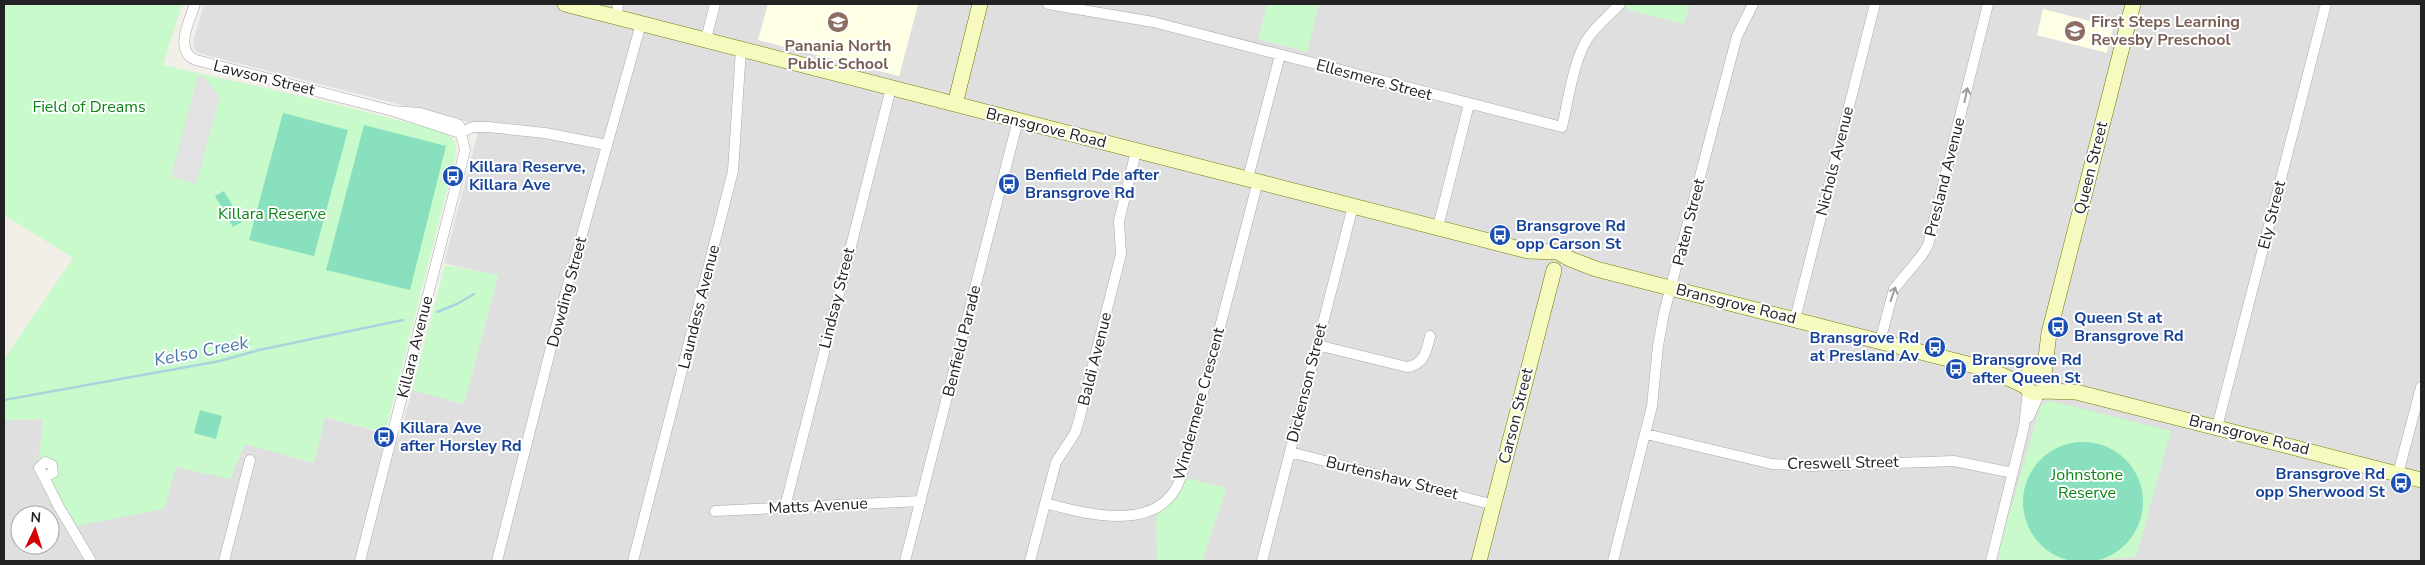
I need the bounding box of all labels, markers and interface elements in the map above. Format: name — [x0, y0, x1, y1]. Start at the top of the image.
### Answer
school or university icon: Panania North Public School — [826, 10, 850, 34]
place label: First Steps Learning Revesby Preschool — [2091, 11, 2240, 51]
school or university icon: First Steps Learning Revesby Preschool — [2063, 19, 2087, 43]
place label: Panania North Public School — [785, 35, 891, 75]
street label: Ellesmere Street — [1314, 54, 1435, 106]
street label: Lawson Street — [211, 55, 317, 101]
one-way arrow — [1961, 88, 1971, 104]
park label: Field of Dreams — [32, 96, 146, 118]
street label: Bransgrove Road — [983, 102, 1109, 154]
street label: Nichols Avenue — [1811, 104, 1859, 218]
street label: Presland Avenue — [1920, 115, 1970, 239]
street label: Queen Street — [2069, 119, 2113, 217]
place label: Killara Reserve, Killara Ave — [469, 156, 586, 196]
bus stop icon: Killara Reserve, Killara Ave — [441, 164, 465, 188]
place label: Benfield Pde after Bransgrove Rd — [1025, 164, 1160, 204]
bus stop icon: Benfield Pde after Bransgrove Rd — [997, 172, 1021, 196]
street label: Paten Street — [1668, 176, 1711, 268]
street label: Ely Street — [2253, 178, 2291, 252]
park label: Killara Reserve — [218, 203, 326, 225]
place label: Bransgrove Rd opp Carson St — [1516, 215, 1626, 255]
bus stop icon: Bransgrove Rd opp Carson St — [1488, 223, 1512, 247]
street label: Dowding Street — [542, 234, 592, 350]
street label: Laundess Avenue — [673, 243, 725, 371]
street label: Lindsay Street — [814, 245, 860, 351]
street label: Bransgrove Road — [1673, 278, 1799, 330]
street label: Benfield Parade — [938, 283, 986, 399]
one-way arrow — [1889, 286, 1898, 302]
street label: Killara Avenue — [392, 294, 438, 400]
place label: Queen St at Bransgrove Rd — [2074, 307, 2184, 347]
street label: Baldi Avenue — [1073, 310, 1117, 408]
bus stop icon: Queen St at Bransgrove Rd — [2046, 315, 2070, 339]
street label: Dickenson Street — [1282, 321, 1333, 445]
street label: Windermere Crescent — [1168, 325, 1230, 483]
place label: Bransgrove Rd at Presland Av — [1809, 327, 1920, 367]
water label: Kelso Creek — [152, 330, 251, 372]
bus stop icon: Bransgrove Rd at Presland Av — [1923, 335, 1947, 359]
place label: Bransgrove Rd after Queen St — [1972, 349, 2082, 389]
bus stop icon: Bransgrove Rd after Queen St — [1944, 357, 1968, 381]
street label: Carson Street — [1493, 365, 1539, 466]
street label: Bransgrove Road — [2186, 409, 2312, 461]
place label: Killara Ave after Horsley Rd — [400, 417, 522, 457]
bus stop icon: Killara Ave after Horsley Rd — [372, 425, 396, 449]
street label: Burtenshaw Street — [1324, 451, 1461, 505]
street label: Creswell Street — [1787, 451, 1899, 475]
place label: Bransgrove Rd opp Sherwood St — [2255, 463, 2386, 503]
park label: Johnstone Reserve — [2050, 464, 2123, 504]
bus stop icon: Bransgrove Rd opp Sherwood St — [2389, 471, 2413, 495]
street label: Matts Avenue — [768, 492, 868, 520]
north arrow — [10, 505, 60, 555]
text: N — [30, 508, 42, 527]

